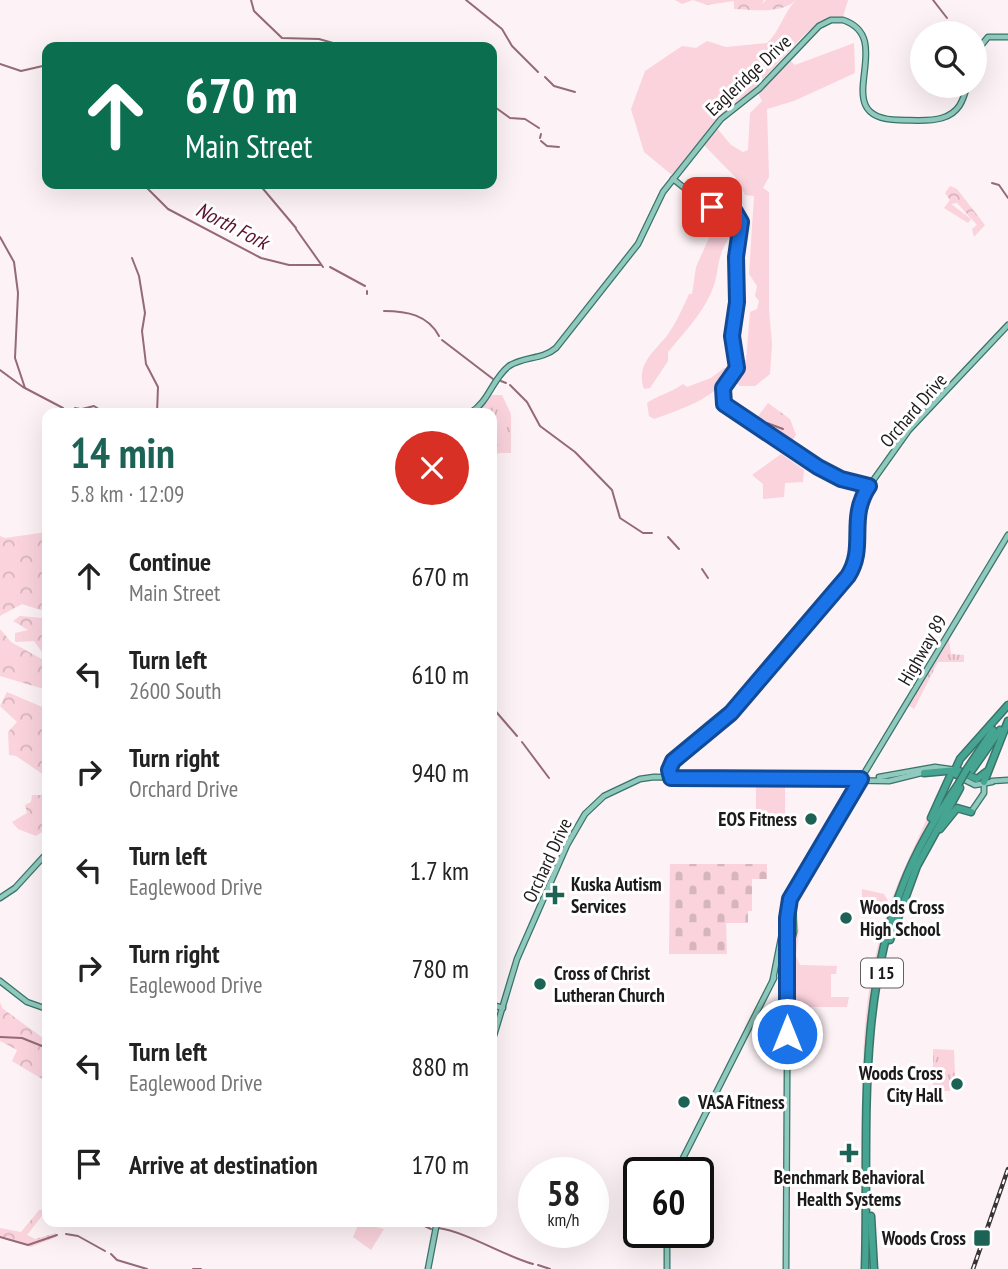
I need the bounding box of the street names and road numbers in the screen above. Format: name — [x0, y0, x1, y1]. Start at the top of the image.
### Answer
street label: Eagleridge Drive — [700, 29, 796, 121]
street label: Orchard Drive — [874, 368, 952, 452]
street label: Highway 89 — [892, 610, 952, 690]
street label: Orchard Drive — [517, 814, 577, 906]
road number: I 15 — [861, 958, 903, 988]

